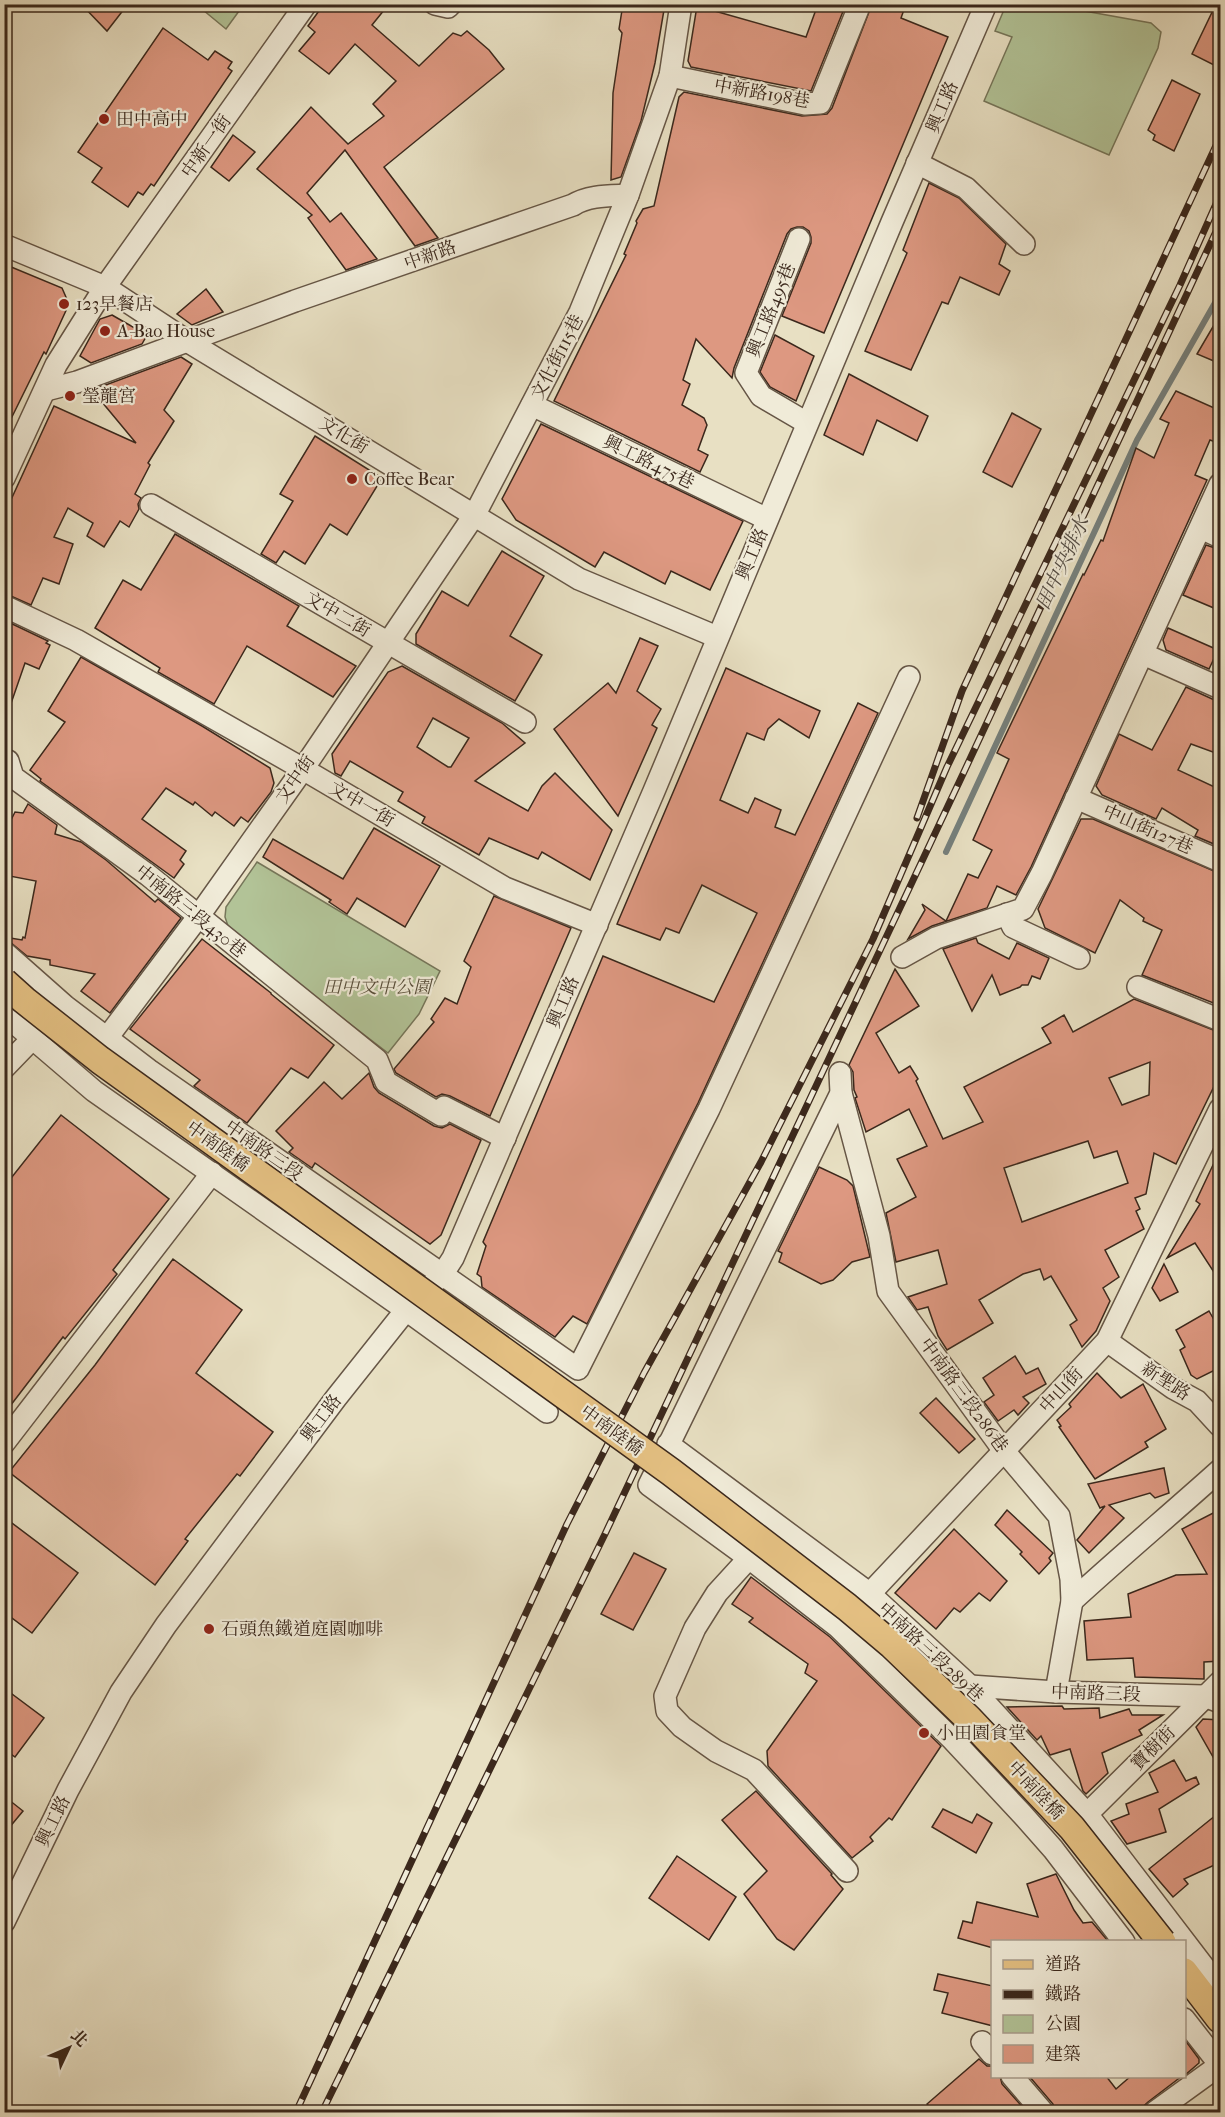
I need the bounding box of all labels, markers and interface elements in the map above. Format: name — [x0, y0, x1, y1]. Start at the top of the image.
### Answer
street label: 中新路198巷 — [712, 75, 811, 112]
street label: 興工路 — [922, 78, 963, 136]
place label: 田中高中 — [116, 109, 188, 130]
street label: 中新一街 — [177, 111, 236, 182]
marker: 田中高中 — [97, 112, 111, 126]
street label: 中新路 — [401, 236, 459, 275]
street label: 興工路495巷 — [743, 260, 800, 360]
place label: 123早餐店 — [76, 294, 153, 315]
marker: 123早餐店 — [57, 297, 71, 311]
street label: 文化街115巷 — [527, 311, 588, 403]
place label: A-Bao House — [116, 321, 215, 342]
marker: A-Bao House — [98, 324, 112, 338]
place label: 瑩龍宮 — [82, 386, 136, 407]
marker: 瑩龍宮 — [63, 389, 77, 403]
street label: 文化街 — [315, 413, 372, 458]
street label: 興工路475巷 — [600, 431, 698, 493]
place label: Coffee Bear — [364, 469, 454, 490]
marker: Coffee Bear — [345, 472, 359, 486]
water label: 田中央排水 — [1031, 511, 1095, 613]
street label: 興工路 — [732, 525, 773, 583]
street label: 文中二街 — [301, 587, 374, 642]
street label: 文中街 — [271, 751, 319, 807]
street label: 文中一街 — [325, 777, 398, 832]
street label: 中山街127巷 — [1100, 800, 1196, 859]
street label: 中南路三段430巷 — [131, 860, 250, 962]
street label: 興工路 — [543, 973, 584, 1031]
park label: 田中文中公園 — [323, 977, 434, 998]
street label: 中南路三段 — [221, 1116, 307, 1185]
street label: 中南陸橋 — [182, 1117, 253, 1176]
street label: 中南路三段286巷 — [915, 1334, 1012, 1456]
street label: 新聖路 — [1137, 1358, 1194, 1405]
street label: 中山街 — [1035, 1363, 1087, 1417]
street label: 興工路 — [297, 1390, 346, 1446]
street label: 中南陸橋 — [576, 1401, 647, 1460]
street label: 中南路三段289巷 — [874, 1598, 987, 1706]
place label: 石頭魚鐵道庭園咖啡 — [221, 1619, 383, 1640]
marker: 石頭魚鐵道庭園咖啡 — [202, 1622, 216, 1636]
street label: 中南路三段 — [1051, 1681, 1141, 1706]
street label: 寶樹街 — [1127, 1722, 1180, 1775]
place label: 小田園食堂 — [936, 1723, 1026, 1744]
marker: 小田園食堂 — [917, 1726, 931, 1740]
street label: 中南陸橋 — [1003, 1757, 1068, 1824]
street label: 興工路 — [32, 1792, 75, 1850]
legend — [991, 1940, 1186, 2078]
text: 道路 — [1045, 1954, 1081, 1975]
text: 鐵路 — [1045, 1984, 1081, 2005]
text: 公園 — [1045, 2014, 1081, 2035]
north arrow — [39, 2018, 99, 2078]
text: 北 — [67, 2026, 92, 2050]
text: 建築 — [1045, 2044, 1081, 2065]

